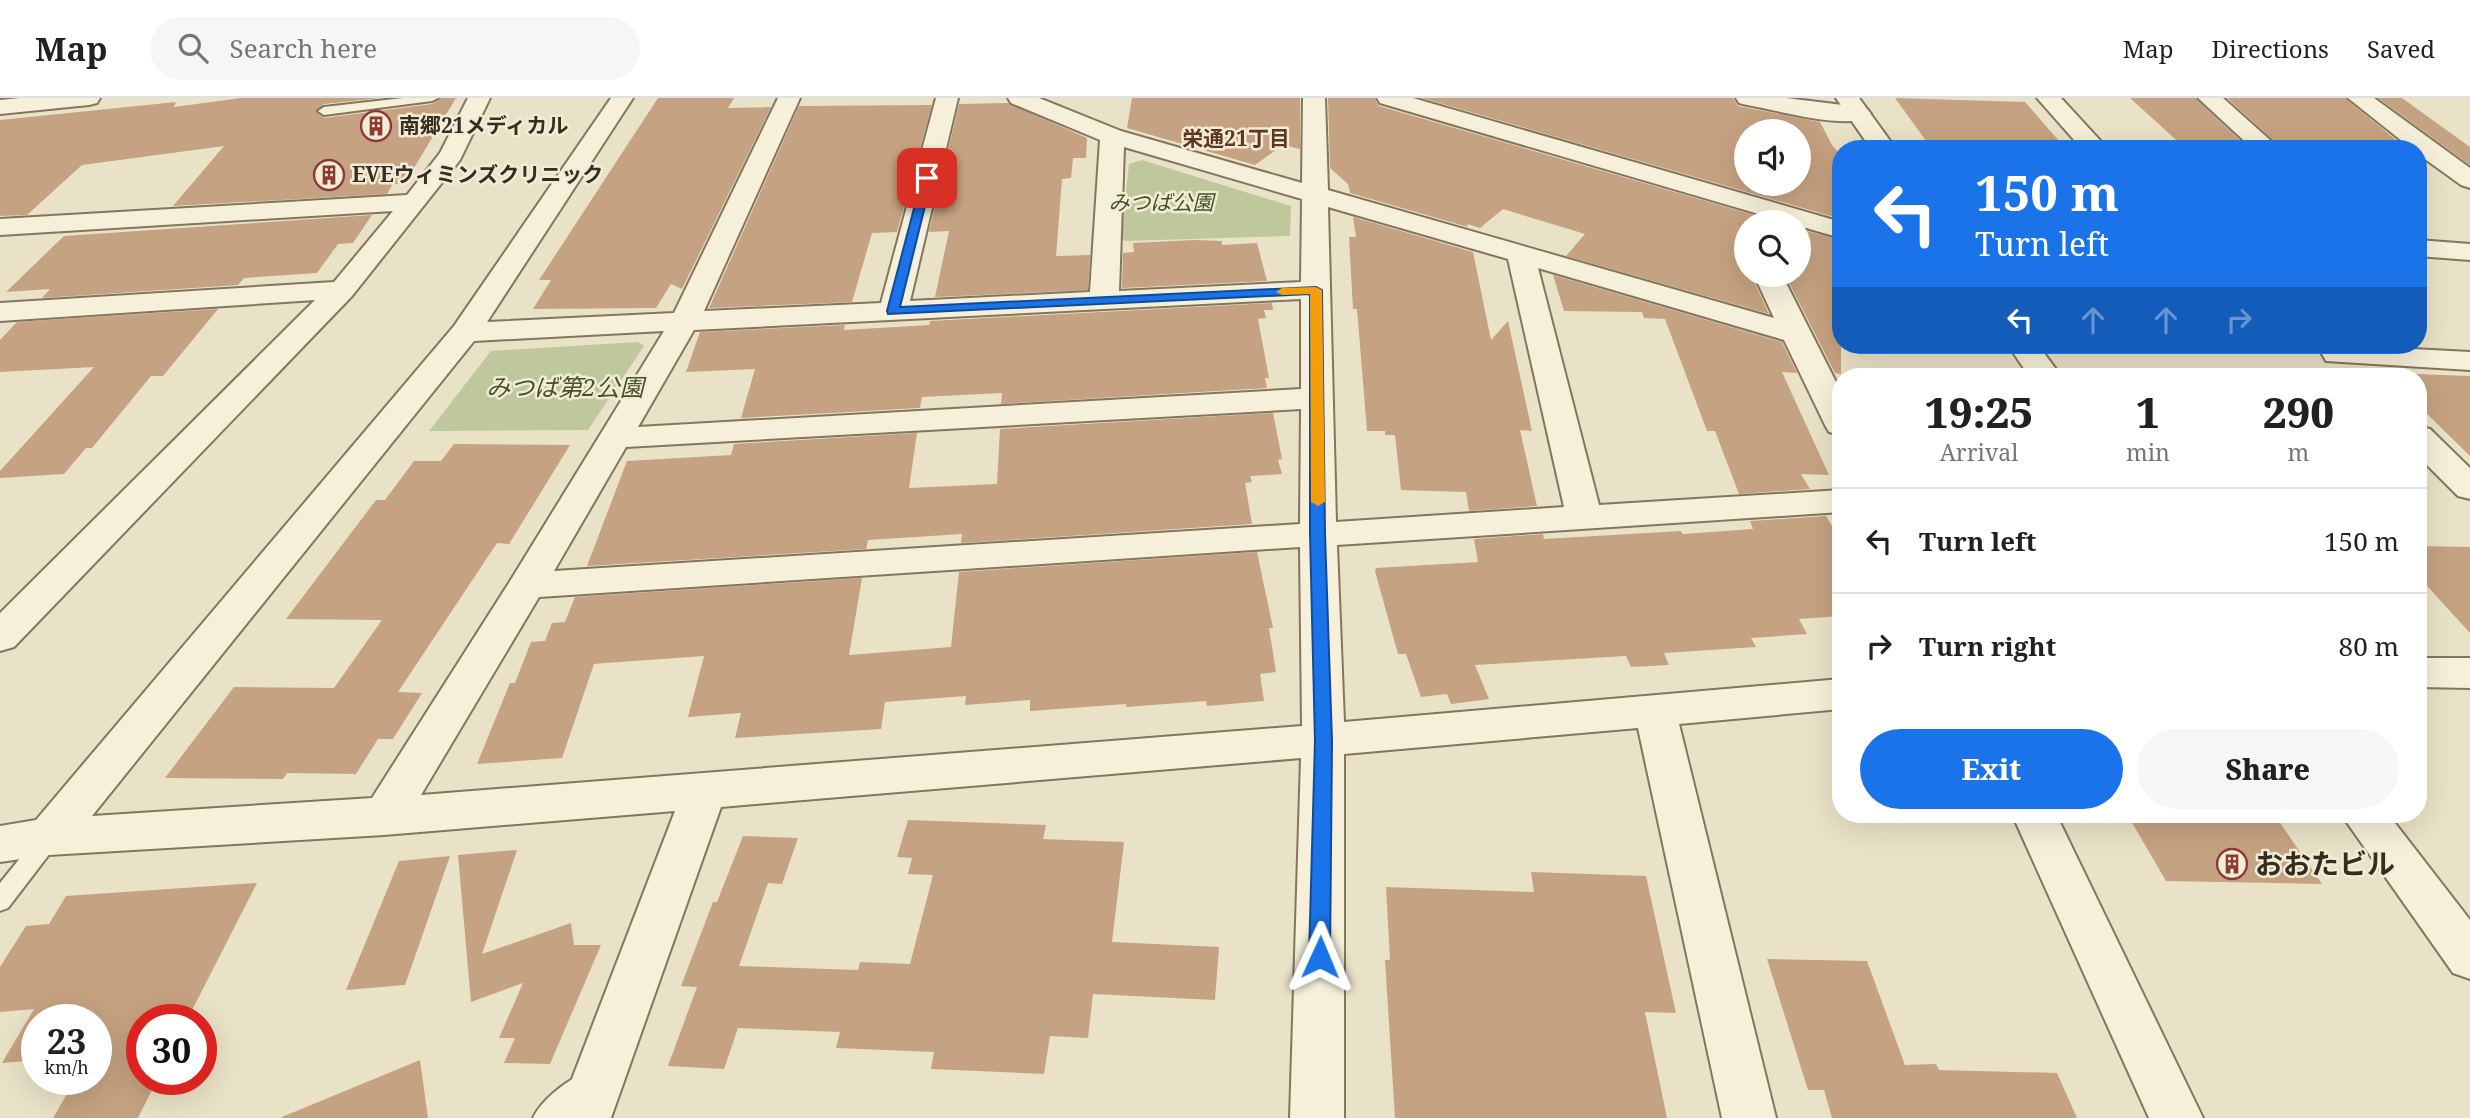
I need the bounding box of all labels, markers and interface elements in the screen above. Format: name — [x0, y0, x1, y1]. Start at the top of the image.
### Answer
search box — [150, 17, 640, 80]
text: Map — [35, 26, 108, 71]
icon: search — [174, 29, 212, 67]
text: Search here — [230, 30, 377, 66]
text: Map — [2123, 32, 2174, 65]
text: Directions — [2212, 32, 2329, 65]
text: Saved — [2367, 32, 2435, 65]
building icon: 南郷21メディカル — [359, 109, 393, 143]
place label: 南郷21メディカル — [399, 111, 568, 139]
map controls — [1734, 119, 1811, 287]
button: sound — [1734, 119, 1811, 196]
district label: 栄通21丁目 — [1182, 124, 1290, 152]
pin — [897, 148, 957, 208]
building icon: EVEウィミンズクリニック — [312, 158, 346, 192]
icon: arrive — [908, 159, 946, 197]
text: 150 m — [1975, 159, 2119, 225]
place label: EVEウィミンズクリニック — [352, 160, 603, 188]
icon: left — [1860, 168, 1951, 259]
park label: みつば公園 — [1109, 188, 1216, 216]
button: search — [1734, 210, 1811, 287]
text: Turn left — [1975, 222, 2109, 265]
icon: left — [2001, 301, 2039, 339]
icon: ahead — [2074, 301, 2112, 339]
icon: ahead — [2147, 301, 2185, 339]
icon: right — [2220, 301, 2258, 339]
park label: みつば第2公園 — [486, 370, 647, 403]
text: 19:25 — [1925, 383, 2033, 440]
text: 1 — [2136, 383, 2160, 440]
text: 290 — [2263, 383, 2334, 440]
text: Arrival — [1940, 436, 2018, 468]
text: min — [2126, 436, 2170, 468]
text: m — [2288, 436, 2309, 468]
icon: left — [1860, 522, 1898, 560]
text: Turn left — [1919, 523, 2036, 559]
text: 150 m — [2324, 523, 2399, 559]
icon: right — [1860, 627, 1898, 665]
text: Turn right — [1919, 628, 2056, 664]
text: 80 m — [2339, 628, 2399, 664]
button: Exit — [1860, 729, 2123, 809]
button: Share — [2137, 729, 2399, 809]
place label: おおたビル — [2255, 844, 2395, 882]
building icon: おおたビル — [2215, 847, 2249, 881]
position arrow — [1283, 920, 1357, 994]
speed limit sign: 30 — [126, 1004, 217, 1095]
text: 23 — [47, 1017, 86, 1064]
text: km/h — [44, 1055, 89, 1079]

